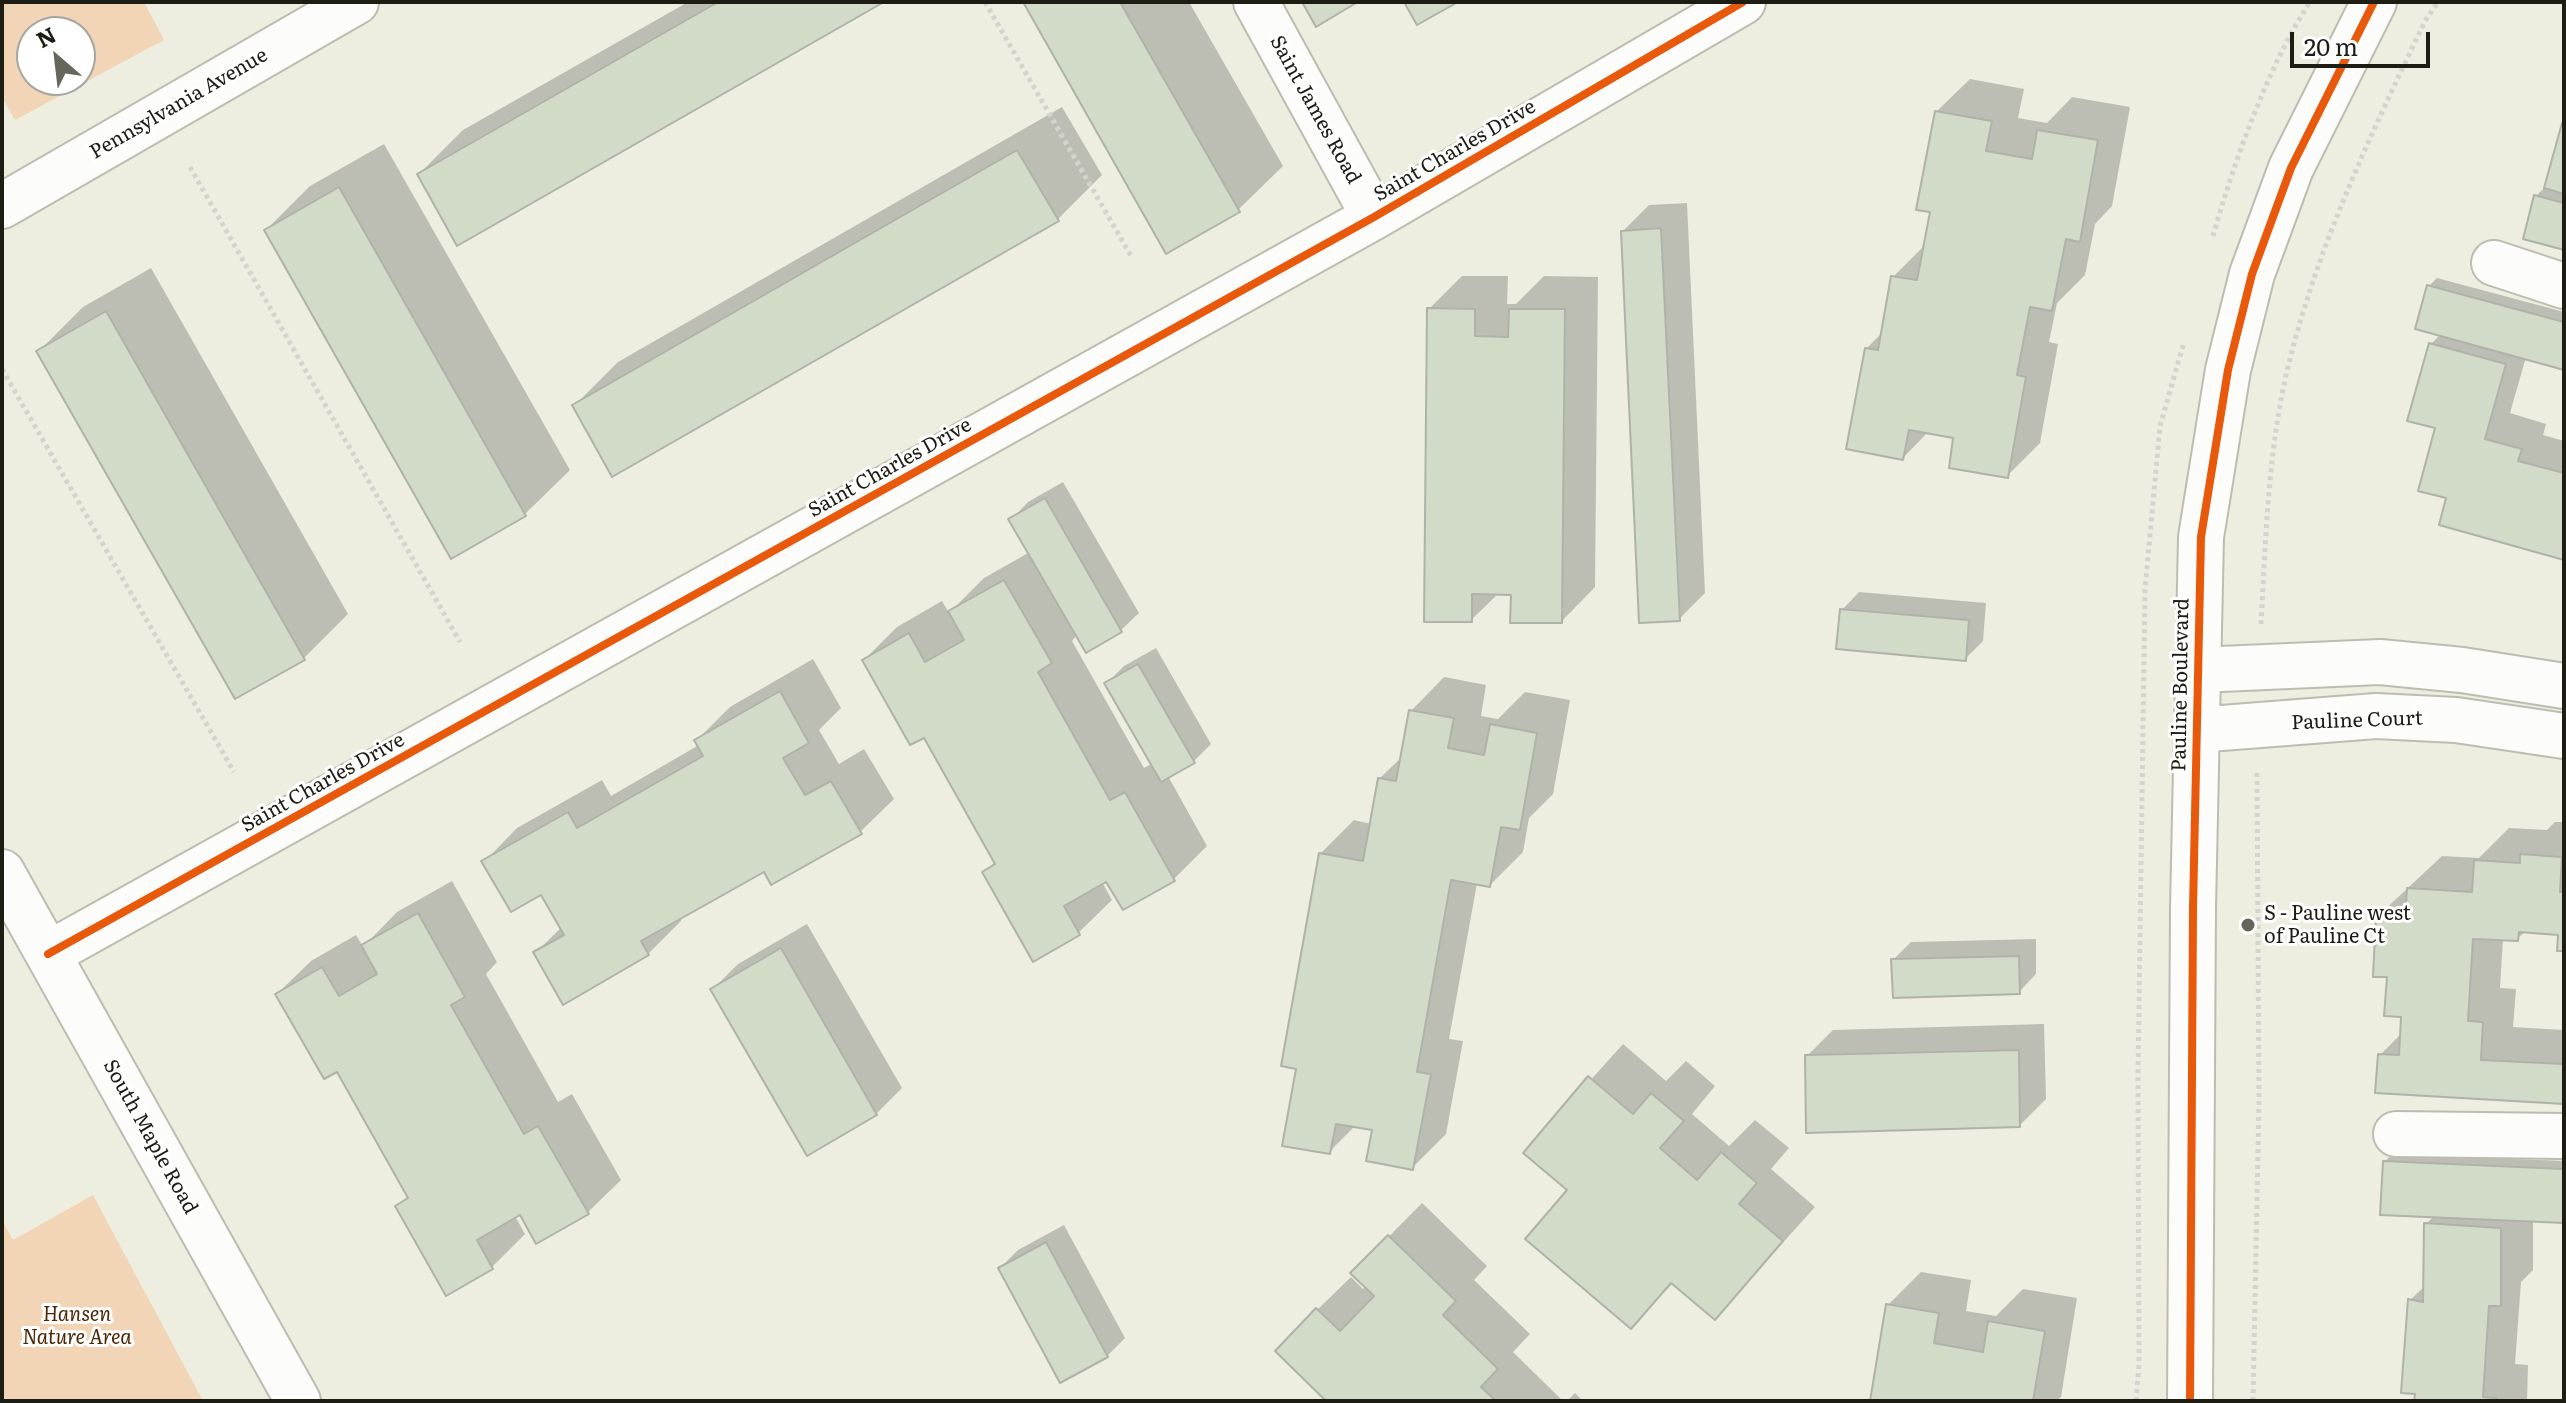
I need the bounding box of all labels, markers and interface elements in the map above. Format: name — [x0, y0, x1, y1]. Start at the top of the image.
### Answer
north arrow — [16, 16, 96, 96]
scale bar — [2294, 16, 2434, 66]
text: N — [30, 17, 61, 55]
text: 20 m — [2304, 28, 2358, 63]
street label: Saint James Road — [1264, 32, 1366, 188]
street label: Pennsylvania Avenue — [86, 43, 272, 165]
street label: Saint Charles Drive — [1370, 95, 1540, 207]
street label: Saint Charles Drive — [804, 413, 976, 523]
street label: Pauline Boulevard — [2167, 598, 2195, 772]
street label: Pauline Court — [2291, 707, 2423, 735]
street label: Saint Charles Drive — [237, 728, 409, 838]
place label: S - Pauline west of Pauline Ct — [2264, 902, 2411, 949]
marker: S - Pauline west of Pauline Ct — [2239, 916, 2257, 934]
street label: South Maple Road — [98, 1056, 202, 1218]
park label: Hansen Nature Area — [22, 1303, 132, 1350]

